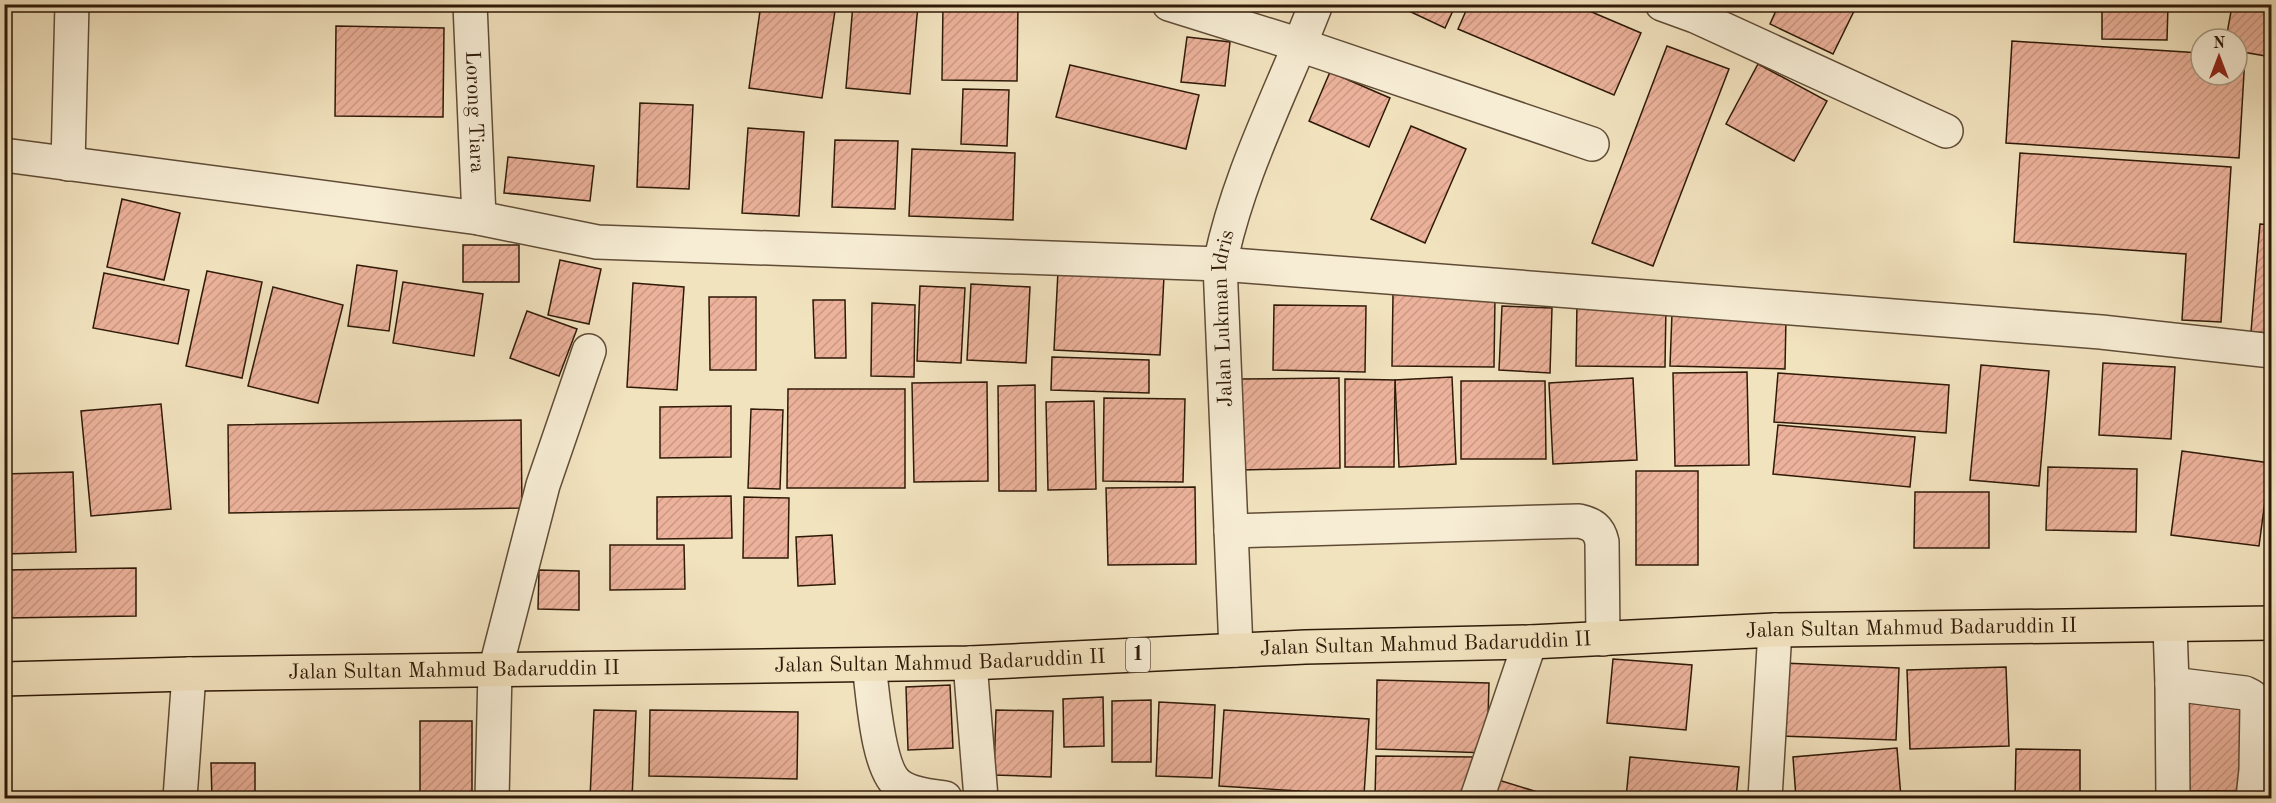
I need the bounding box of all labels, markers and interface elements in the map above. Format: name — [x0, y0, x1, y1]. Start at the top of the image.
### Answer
north arrow — [2189, 27, 2249, 87]
text: N — [2213, 36, 2226, 52]
street label: Lorong Tiara — [461, 50, 488, 173]
street label: Jalan Lukman Idris — [1209, 227, 1238, 408]
street label: Jalan Sultan Mahmud Badaruddin II — [1745, 615, 2077, 642]
street label: Jalan Sultan Mahmud Badaruddin II — [1259, 629, 1592, 660]
road number: 1 — [1126, 638, 1150, 672]
street label: Jalan Sultan Mahmud Badaruddin II — [774, 646, 1106, 676]
street label: Jalan Sultan Mahmud Badaruddin II — [288, 657, 620, 683]

